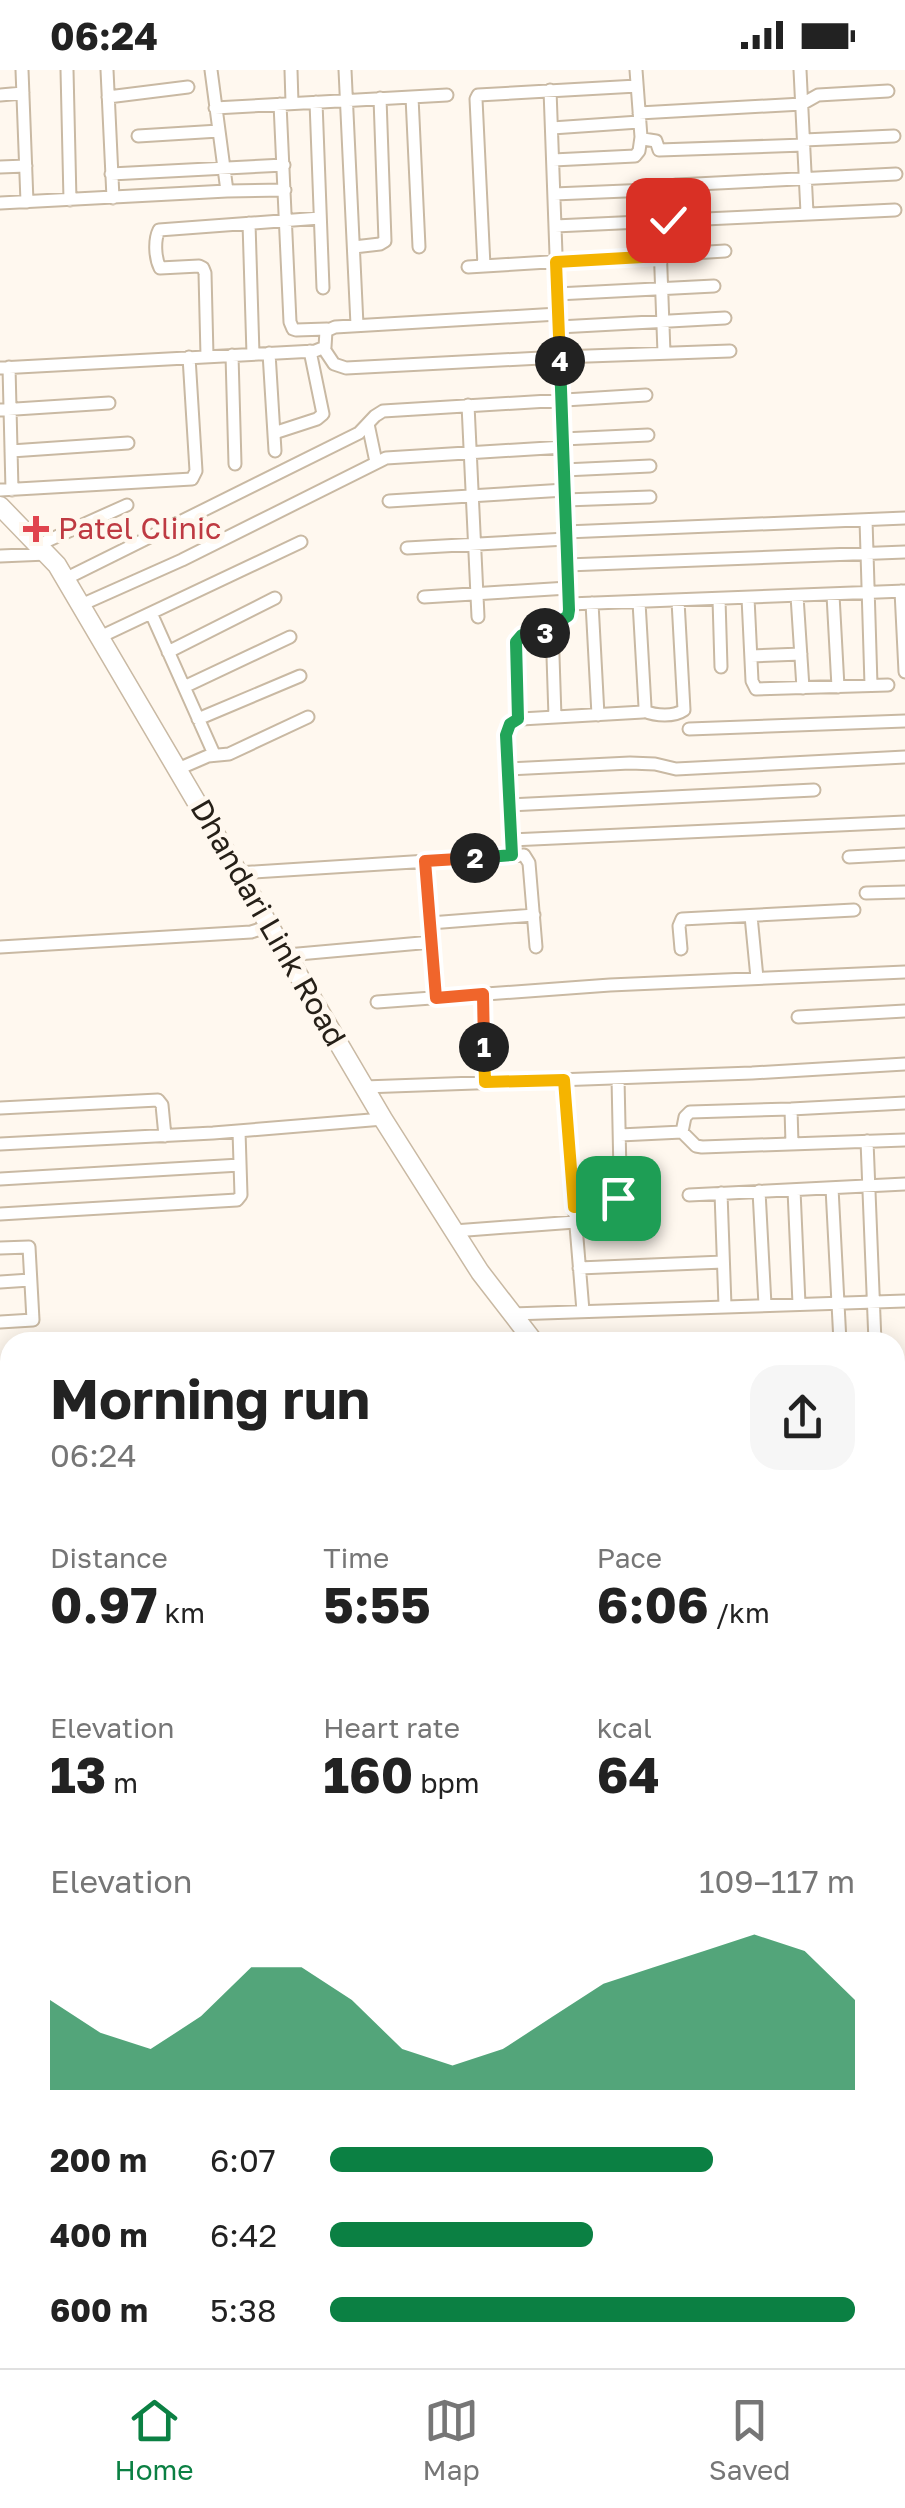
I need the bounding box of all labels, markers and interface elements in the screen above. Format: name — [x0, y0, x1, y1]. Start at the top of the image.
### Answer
text: 06:24 — [50, 13, 158, 58]
pin — [626, 178, 711, 263]
icon: check — [641, 193, 696, 248]
pin: 4 — [535, 336, 585, 386]
text: 4 — [551, 344, 569, 377]
place label: Patel Clinic — [58, 510, 221, 546]
marker: Patel Clinic — [23, 516, 49, 542]
pin: 3 — [520, 608, 570, 658]
text: 3 — [536, 616, 554, 649]
street label: Dhandari Link Road — [184, 793, 354, 1052]
pin: 2 — [450, 833, 500, 883]
text: 2 — [466, 841, 484, 874]
pin: 1 — [459, 1022, 509, 1072]
text: 1 — [477, 1030, 491, 1063]
pin — [576, 1156, 661, 1241]
icon: arrive — [591, 1171, 646, 1226]
text: Morning run — [50, 1365, 370, 1431]
button: share — [750, 1365, 855, 1470]
text: 06:24 — [50, 1436, 137, 1474]
text: Distance — [50, 1541, 168, 1574]
text: Time — [323, 1541, 389, 1574]
text: Pace — [597, 1541, 662, 1574]
text: 0.97 — [50, 1574, 158, 1634]
text: 5:55 — [323, 1574, 431, 1634]
text: 6:06 — [597, 1574, 709, 1634]
text: km — [158, 1596, 205, 1629]
text: /km — [709, 1596, 770, 1629]
text: Elevation — [50, 1711, 175, 1744]
text: Heart rate — [323, 1711, 460, 1744]
text: kcal — [597, 1711, 652, 1744]
text: 13 — [50, 1744, 106, 1804]
text: 160 — [323, 1744, 413, 1804]
text: 64 — [597, 1744, 660, 1804]
text: m — [106, 1766, 138, 1799]
text: bpm — [413, 1766, 480, 1799]
text: Elevation — [50, 1862, 192, 1900]
text: 109–117 m — [699, 1862, 855, 1900]
text: 200 m — [50, 2141, 147, 2179]
text: 6:07 — [210, 2141, 276, 2179]
text: 400 m — [50, 2216, 148, 2254]
text: 6:42 — [210, 2216, 277, 2254]
text: 600 m — [50, 2291, 148, 2329]
text: 5:38 — [210, 2291, 276, 2329]
tab: Home — [115, 2393, 194, 2486]
tab: Map — [423, 2393, 480, 2486]
tab: Saved — [709, 2393, 791, 2486]

